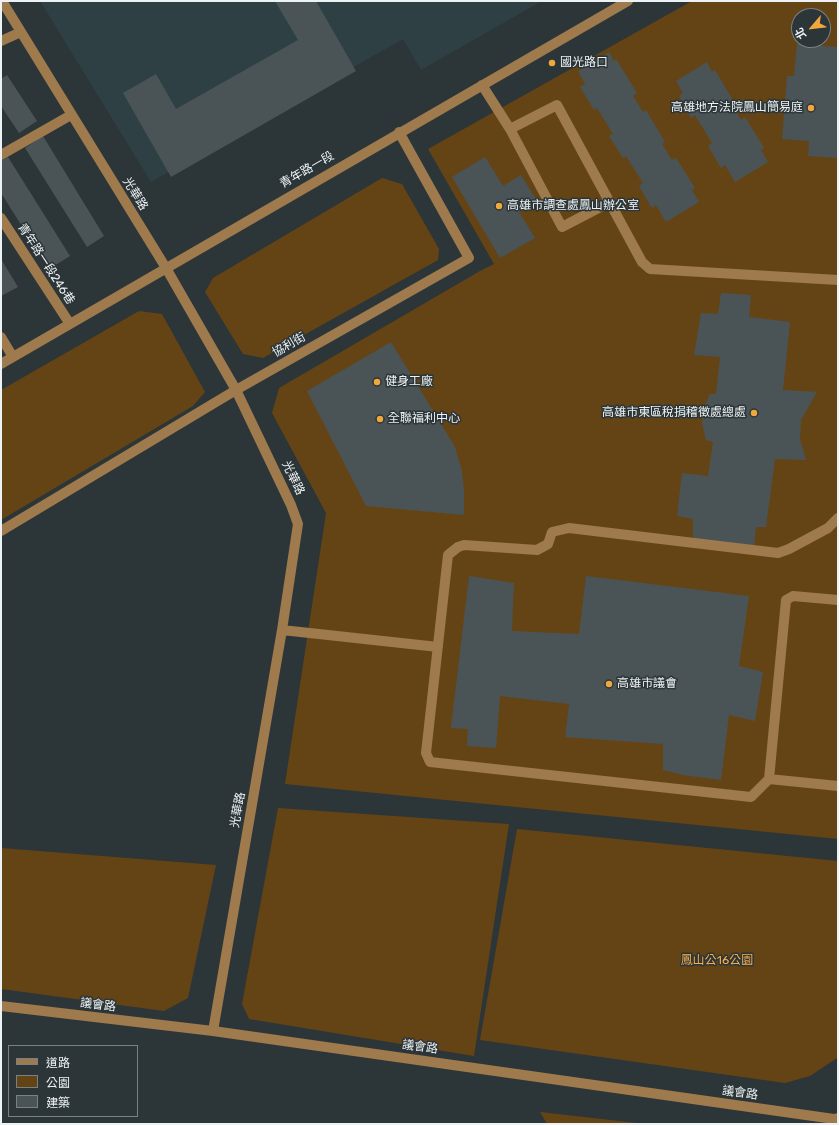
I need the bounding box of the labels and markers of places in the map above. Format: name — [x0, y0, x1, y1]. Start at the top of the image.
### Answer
place label: 國光路口 — [560, 56, 608, 70]
marker: 國光路口 — [547, 58, 557, 68]
place label: 高雄地方法院鳳山簡易庭 — [671, 101, 803, 115]
marker: 高雄地方法院鳳山簡易庭 — [806, 103, 816, 113]
place label: 高雄市調查處鳳山辦公室 — [507, 199, 639, 213]
marker: 高雄市調查處鳳山辦公室 — [494, 201, 504, 211]
place label: 健身工廠 — [385, 375, 433, 389]
marker: 健身工廠 — [372, 377, 382, 387]
place label: 高雄市東區稅捐稽徵處總處 — [602, 406, 746, 420]
marker: 高雄市東區稅捐稽徵處總處 — [749, 408, 759, 418]
place label: 全聯福利中心 — [388, 412, 460, 426]
marker: 全聯福利中心 — [375, 414, 385, 424]
place label: 高雄市議會 — [617, 677, 677, 691]
marker: 高雄市議會 — [604, 679, 614, 689]

